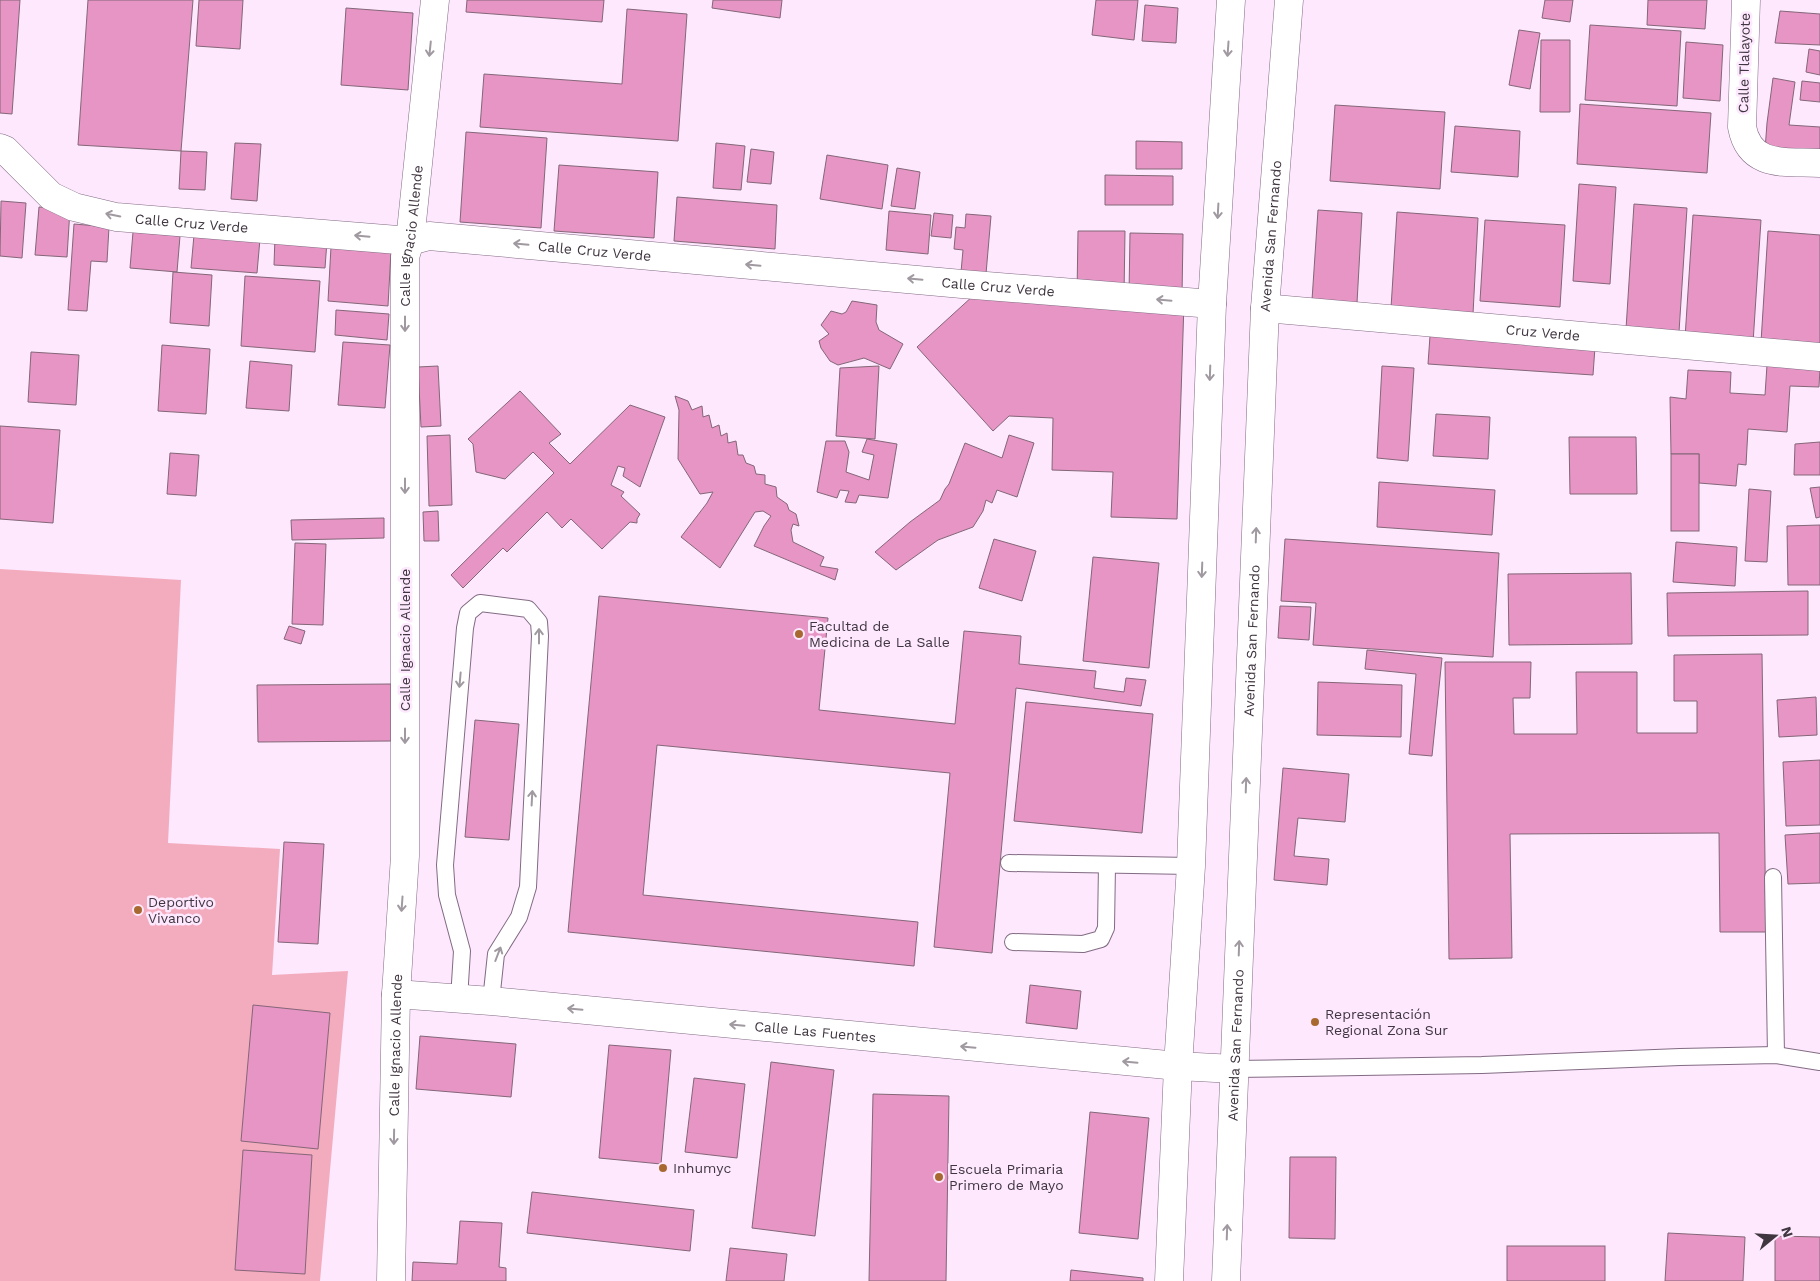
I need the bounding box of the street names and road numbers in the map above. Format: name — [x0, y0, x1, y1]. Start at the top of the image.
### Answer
street label: Calle Tlalayote — [1735, 13, 1753, 113]
street label: Avenida San Fernando — [1257, 160, 1284, 312]
street label: Calle Ignacio Allende — [397, 164, 426, 307]
street label: Calle Cruz Verde — [134, 211, 249, 236]
street label: Calle Cruz Verde — [537, 238, 652, 264]
street label: Calle Cruz Verde — [941, 274, 1055, 299]
street label: Cruz Verde — [1505, 321, 1581, 344]
street label: Avenida San Fernando — [1241, 564, 1263, 717]
street label: Calle Ignacio Allende — [397, 569, 413, 711]
street label: Avenida San Fernando — [1224, 969, 1246, 1121]
street label: Calle Ignacio Allende — [386, 973, 405, 1117]
street label: Calle Las Fuentes — [754, 1018, 877, 1045]

